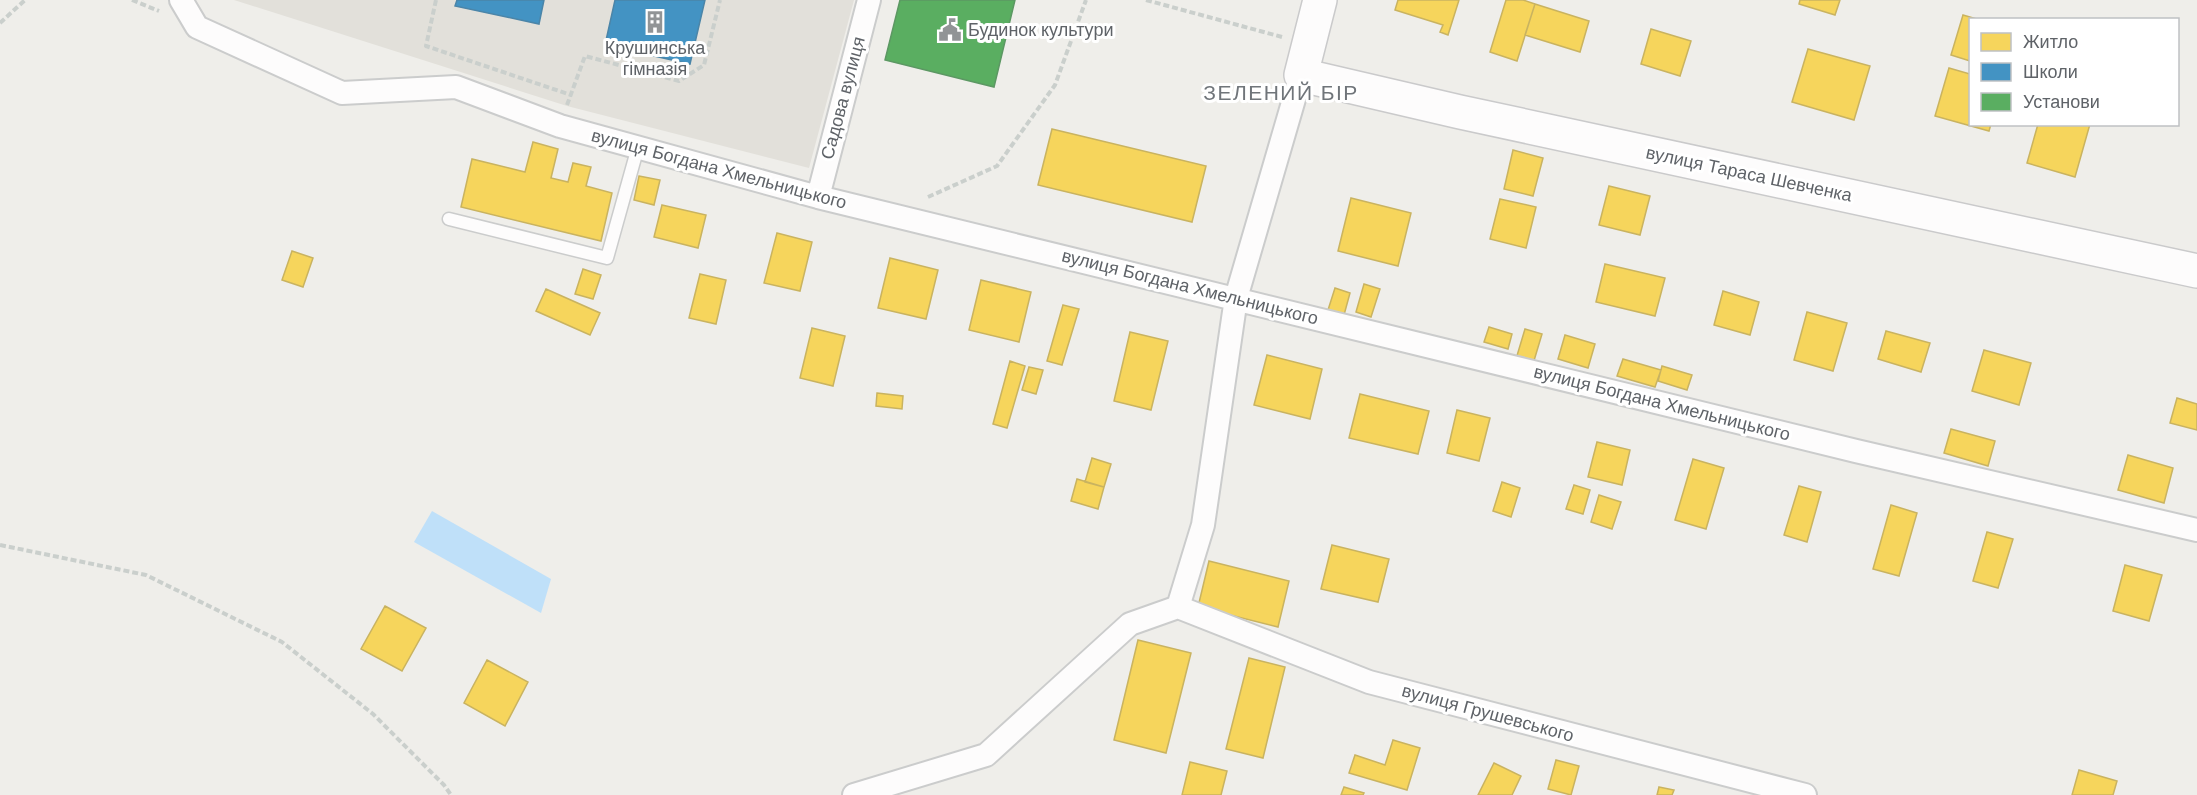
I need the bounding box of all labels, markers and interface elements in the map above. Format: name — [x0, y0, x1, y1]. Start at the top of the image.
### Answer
building icon: Крушинська гімназія — [642, 9, 668, 35]
public building icon: Будинок культури — [937, 17, 963, 43]
place label: Будинок культури — [968, 18, 1113, 42]
legend — [1969, 18, 2179, 126]
text: Житло — [2023, 30, 2078, 54]
street label: Садова вулиця — [815, 34, 871, 162]
place label: Крушинська гімназія — [605, 36, 706, 81]
text: Школи — [2023, 60, 2078, 84]
district label: ЗЕЛЕНИЙ БІР — [1203, 79, 1359, 107]
text: Установи — [2023, 90, 2100, 114]
street label: вулиця Богдана Хмельницького — [589, 123, 849, 215]
street label: вулиця Тараса Шевченка — [1644, 140, 1855, 208]
street label: вулиця Богдана Хмельницького — [1059, 243, 1321, 331]
street label: вулиця Богдана Хмельницького — [1531, 359, 1793, 447]
street label: вулиця Грушевського — [1399, 678, 1577, 748]

